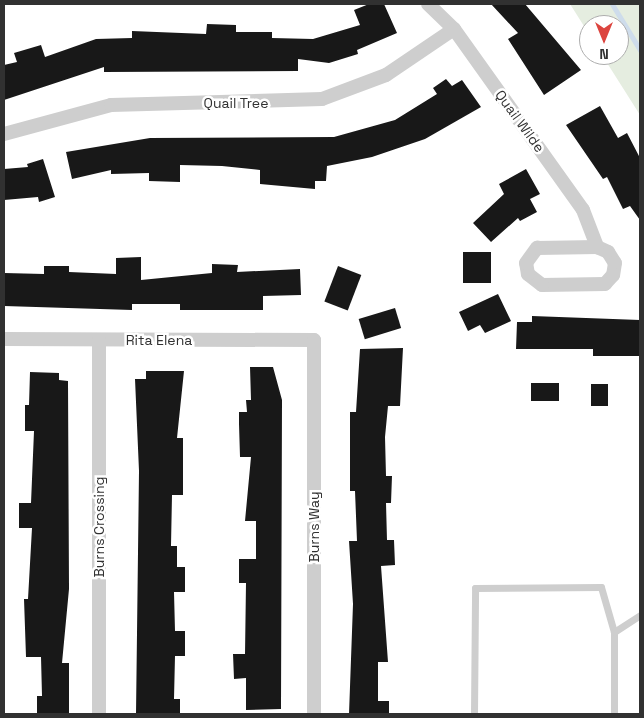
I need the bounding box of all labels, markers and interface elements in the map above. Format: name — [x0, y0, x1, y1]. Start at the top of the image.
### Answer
north arrow — [579, 15, 629, 65]
text: N — [599, 45, 609, 63]
street label: Quail Wilde — [492, 87, 548, 155]
street label: Quail Tree — [203, 95, 269, 111]
street label: Rita Elena — [126, 332, 192, 348]
street label: Burns Crossing — [91, 476, 107, 578]
street label: Burns Way — [306, 491, 322, 563]

